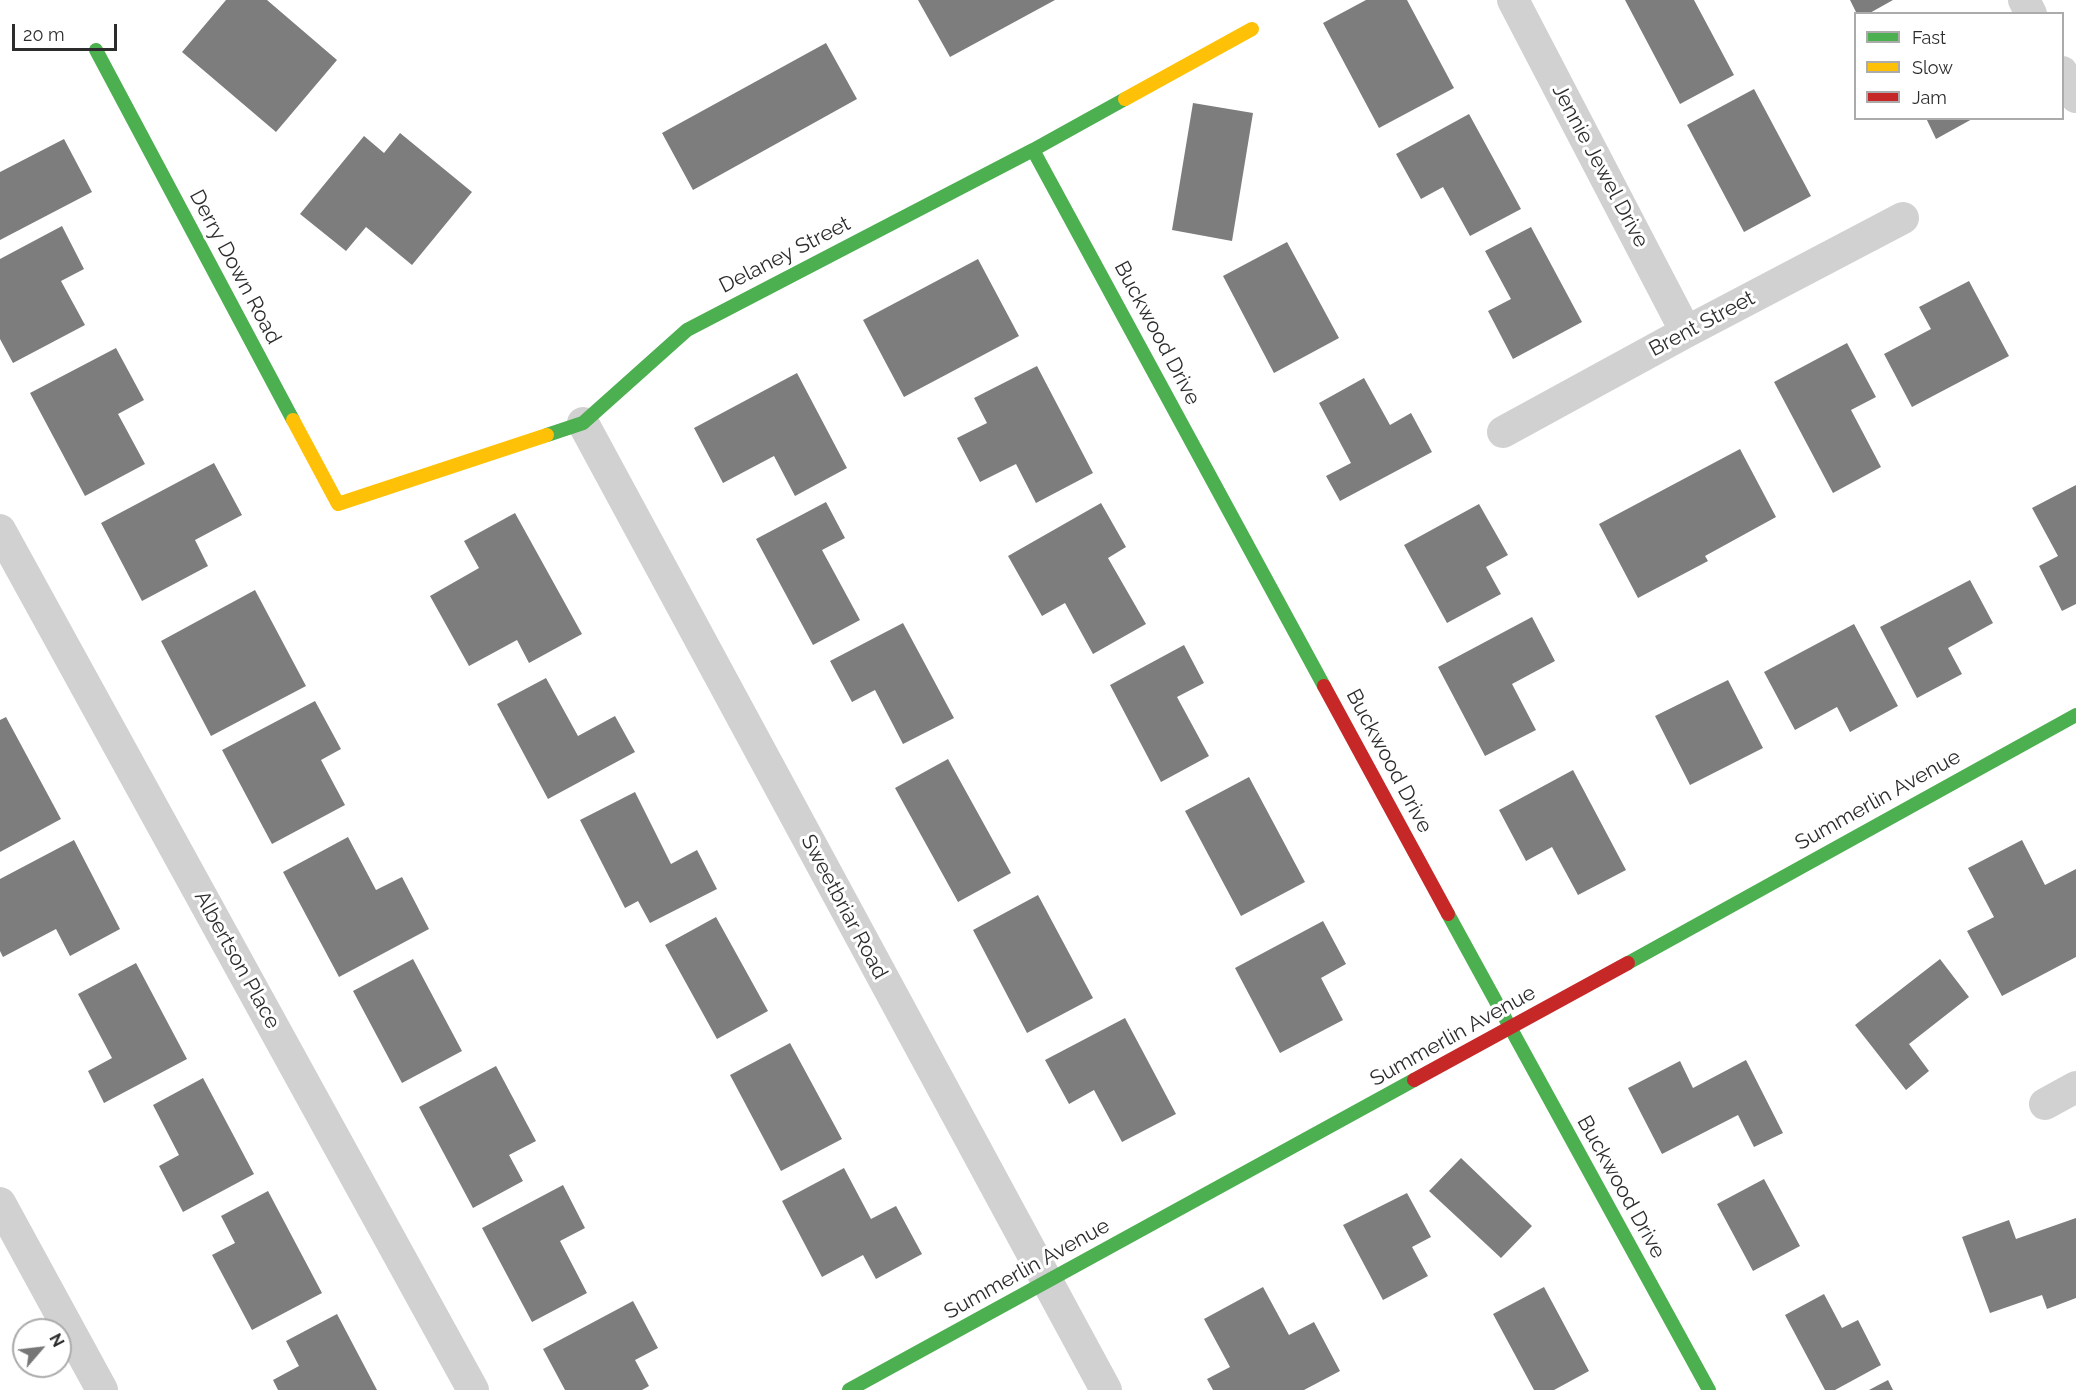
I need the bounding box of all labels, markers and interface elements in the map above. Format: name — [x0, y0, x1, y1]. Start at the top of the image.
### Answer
scale bar — [15, 12, 120, 50]
legend — [1854, 12, 2064, 120]
text: 20 m — [23, 24, 65, 45]
text: Fast — [1912, 27, 1946, 48]
text: Slow — [1912, 57, 1953, 78]
street label: Jennie Jewel Drive — [1546, 80, 1654, 252]
text: Jam — [1912, 87, 1947, 108]
street label: Derry Down Road — [184, 186, 286, 348]
street label: Delaney Street — [715, 211, 855, 299]
street label: Buckwood Drive — [1108, 257, 1206, 409]
street label: Brent Street — [1645, 286, 1759, 362]
street label: Buckwood Drive — [1340, 685, 1438, 837]
street label: Summerlin Avenue — [1791, 744, 1965, 856]
street label: Sweetbriar Road — [795, 830, 893, 984]
street label: Albertson Place — [189, 887, 285, 1033]
street label: Summerlin Avenue — [1366, 980, 1540, 1092]
street label: Buckwood Drive — [1571, 1111, 1671, 1263]
street label: Summerlin Avenue — [940, 1213, 1114, 1325]
north arrow — [12, 1318, 72, 1378]
text: N — [45, 1330, 68, 1350]

